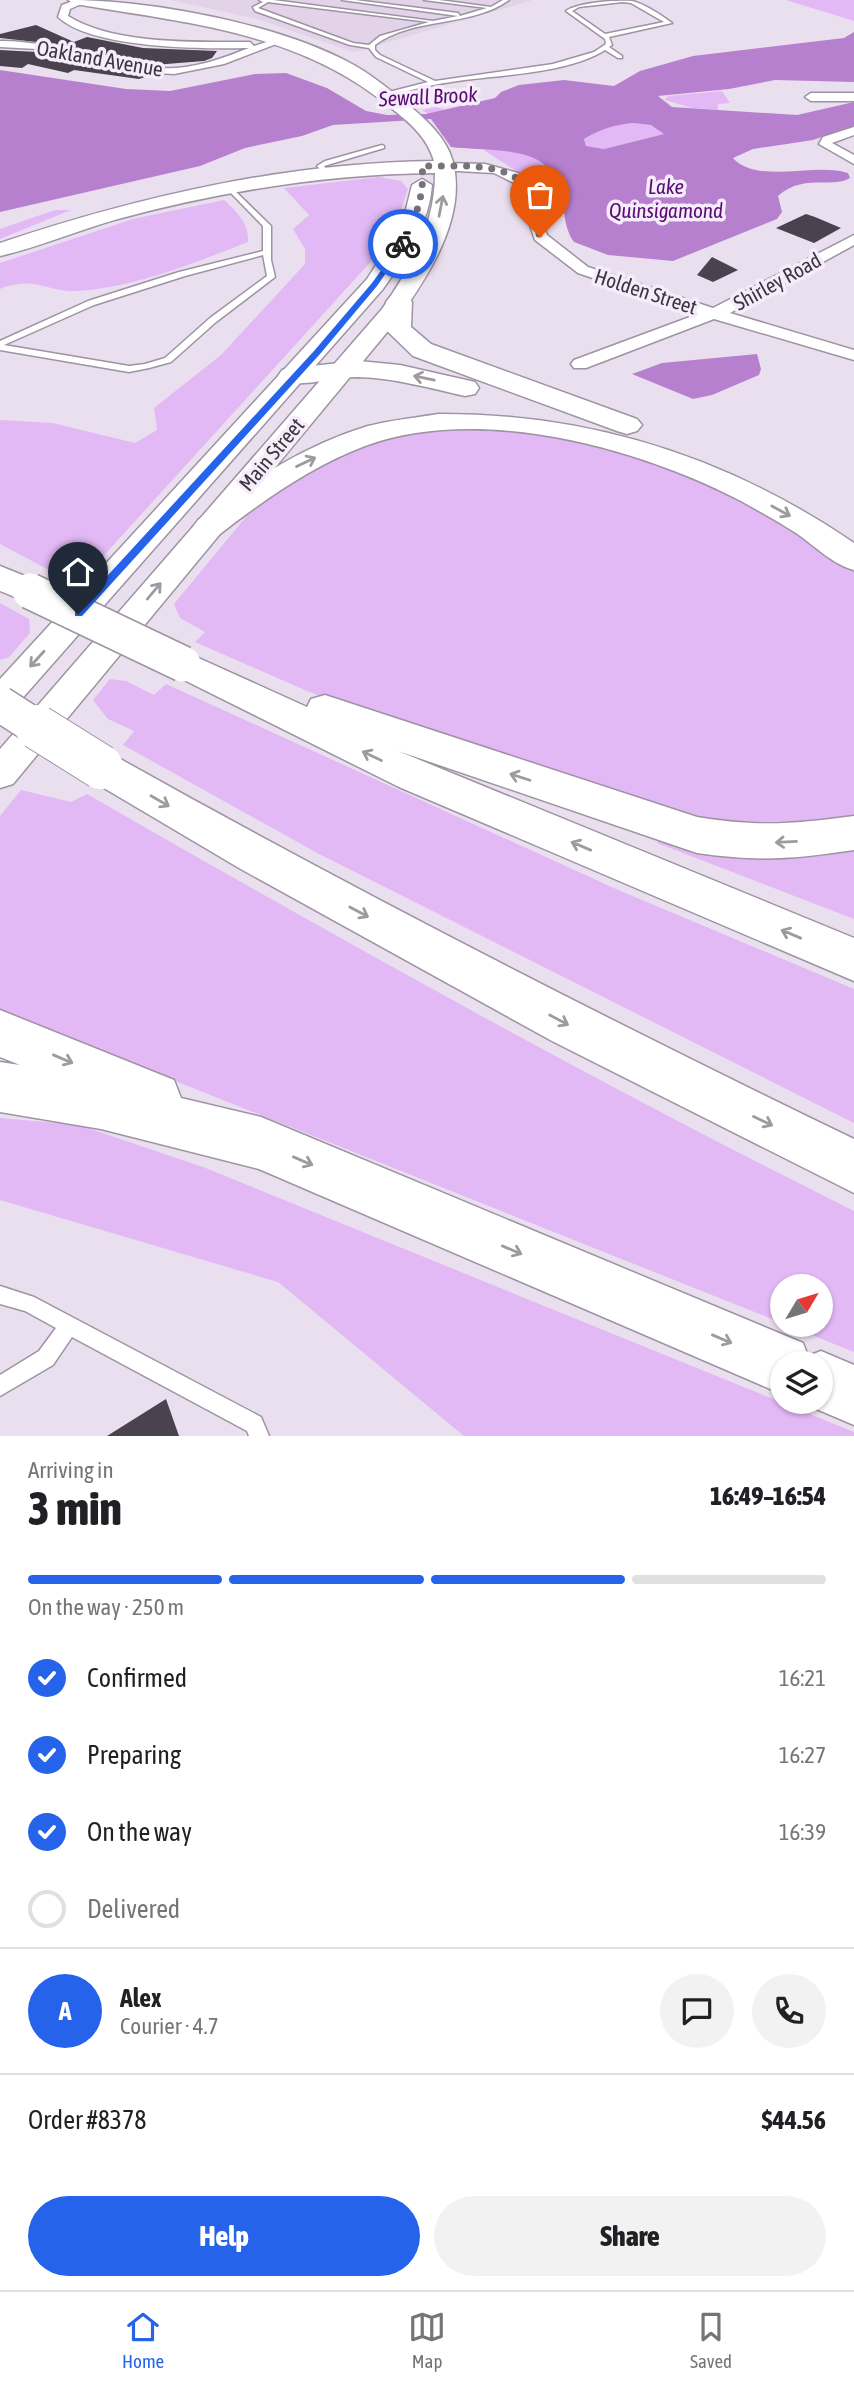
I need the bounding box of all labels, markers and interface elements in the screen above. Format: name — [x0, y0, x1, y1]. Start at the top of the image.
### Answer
street label: Oakland Avenue — [35, 35, 165, 81]
water label: Sewall Brook — [377, 81, 479, 111]
pin — [510, 165, 570, 237]
water label: Lake Quinsigamond — [609, 174, 723, 222]
icon: bag — [521, 176, 559, 214]
one-way arrow — [435, 195, 448, 218]
courier — [368, 209, 438, 279]
icon: bike — [384, 225, 422, 263]
street label: Shirley Road — [729, 247, 825, 315]
street label: Holden Street — [592, 263, 700, 319]
one-way arrow — [413, 371, 436, 385]
street label: Main Street — [234, 413, 308, 495]
one-way arrow — [295, 454, 316, 468]
one-way arrow — [770, 504, 790, 518]
pin — [48, 542, 108, 614]
icon: home — [59, 553, 97, 591]
one-way arrow — [146, 582, 162, 600]
one-way arrow — [29, 650, 46, 667]
one-way arrow — [362, 748, 383, 762]
one-way arrow — [509, 770, 531, 782]
one-way arrow — [150, 794, 170, 808]
one-way arrow — [776, 836, 798, 849]
one-way arrow — [571, 839, 592, 852]
one-way arrow — [348, 906, 369, 919]
one-way arrow — [781, 926, 802, 939]
one-way arrow — [548, 1014, 569, 1027]
one-way arrow — [52, 1053, 73, 1066]
one-way arrow — [752, 1115, 773, 1129]
one-way arrow — [292, 1155, 314, 1168]
one-way arrow — [501, 1245, 523, 1258]
north arrow — [770, 1274, 833, 1337]
map controls — [770, 1274, 833, 1414]
one-way arrow — [711, 1333, 732, 1346]
button: layers — [770, 1351, 833, 1414]
text: Arriving in — [28, 1457, 114, 1483]
text: 16:49–16:54 — [710, 1481, 826, 1511]
text: 3 min — [28, 1482, 122, 1535]
text: On the way · 250 m — [28, 1594, 184, 1620]
icon: check — [28, 1659, 66, 1697]
text: Confirmed — [87, 1663, 187, 1693]
text: 16:21 — [779, 1665, 826, 1691]
icon: check — [28, 1736, 66, 1774]
text: Preparing — [87, 1740, 181, 1770]
text: 16:27 — [779, 1742, 826, 1768]
icon: check — [28, 1813, 66, 1851]
text: On the way — [87, 1817, 192, 1847]
text: 16:39 — [779, 1819, 826, 1845]
text: Delivered — [87, 1894, 180, 1924]
button: chat — [660, 1974, 734, 2048]
button: phone — [752, 1974, 826, 2048]
text: Alex — [120, 1983, 161, 2013]
text: A — [59, 1996, 71, 2026]
text: Courier · 4.7 — [120, 2013, 219, 2039]
text: Order #8378 — [28, 2105, 147, 2135]
text: $44.56 — [762, 2105, 826, 2135]
button: Help — [28, 2196, 420, 2276]
button: Share — [434, 2196, 826, 2276]
tab: Home — [122, 2308, 164, 2372]
tab: Map — [408, 2308, 446, 2372]
tab: Saved — [690, 2308, 732, 2372]

